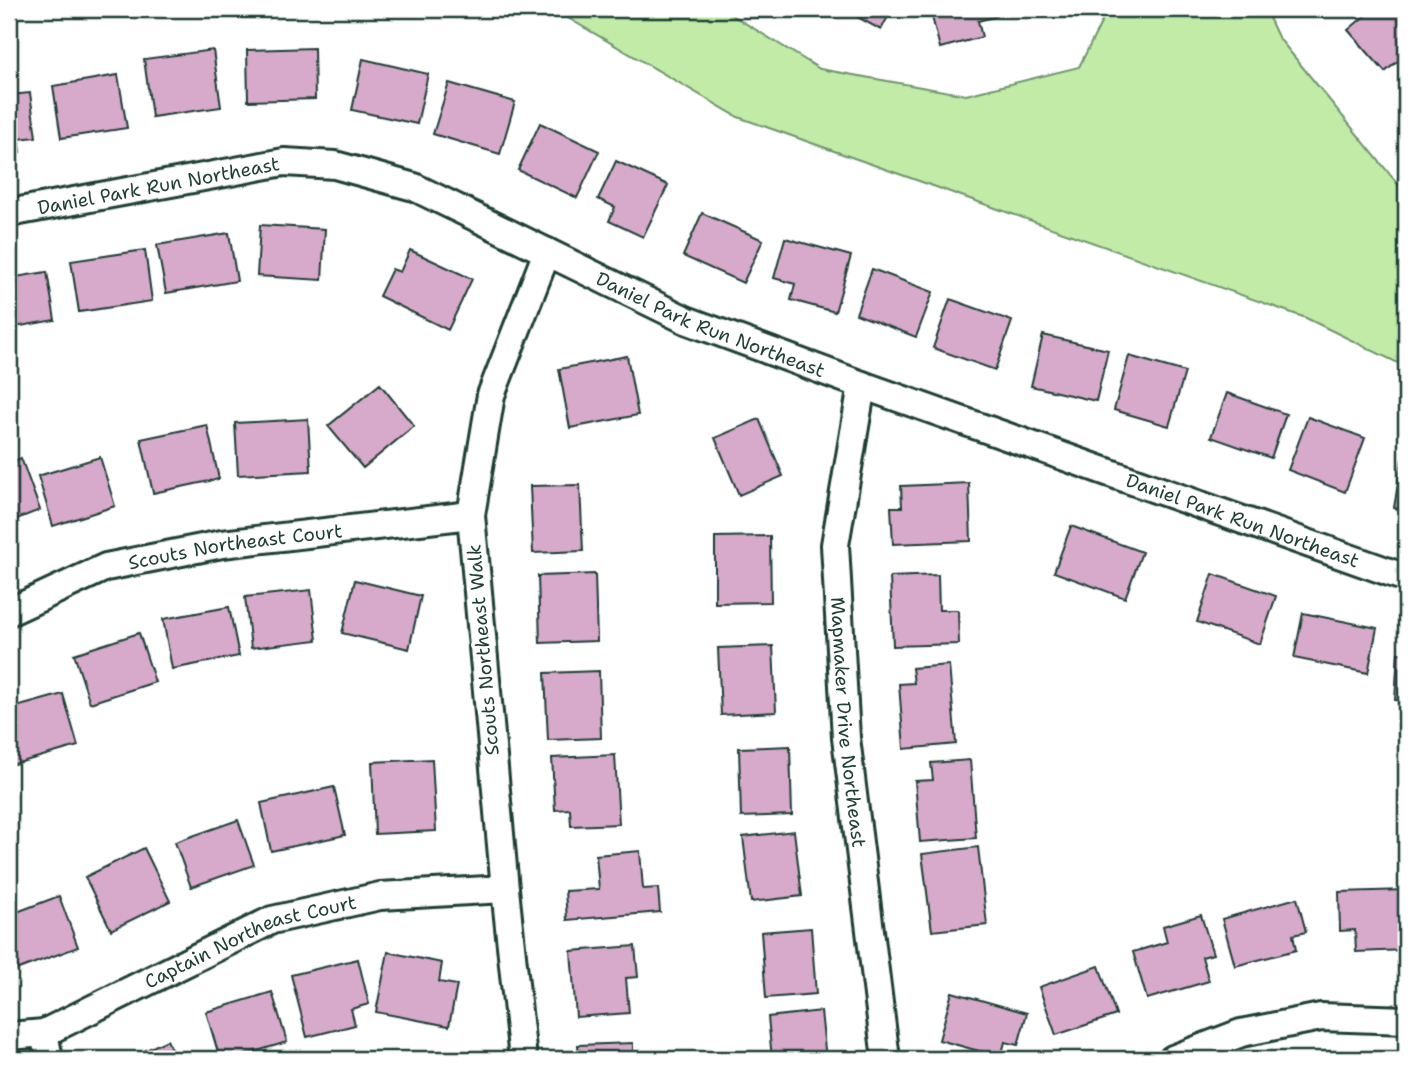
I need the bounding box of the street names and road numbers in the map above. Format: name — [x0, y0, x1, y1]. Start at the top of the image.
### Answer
street label: Daniel Park Run Northeast — [35, 151, 282, 220]
street label: Daniel Park Run Northeast — [592, 266, 829, 383]
street label: Daniel Park Run Northeast — [1123, 467, 1363, 573]
street label: Scouts Northeast Court — [126, 518, 344, 575]
street label: Scouts Northeast Walk — [461, 543, 505, 757]
street label: Mapmaker Drive Northeast — [825, 596, 872, 849]
street label: Captain Northeast Court — [140, 889, 358, 994]

